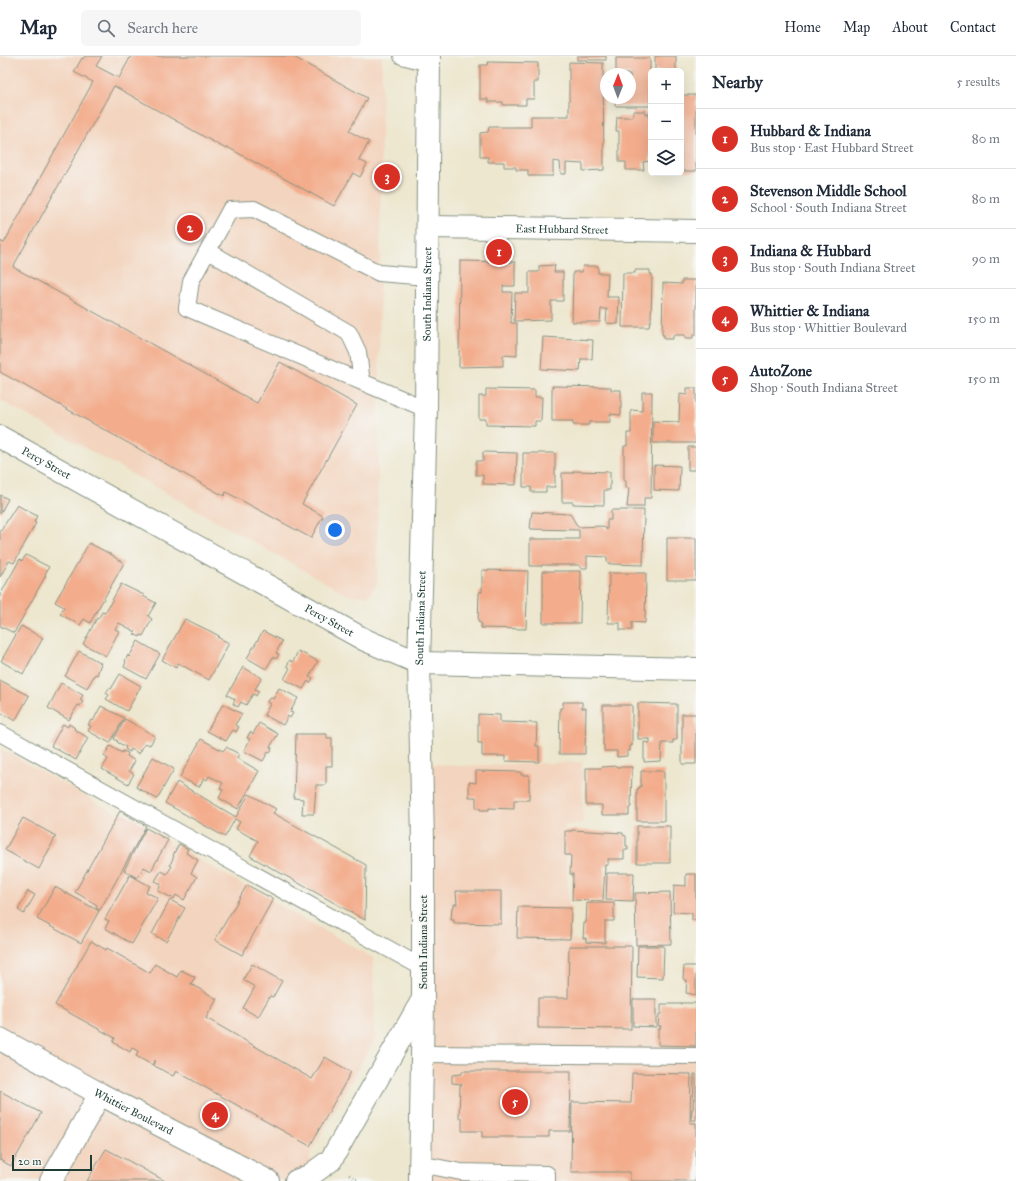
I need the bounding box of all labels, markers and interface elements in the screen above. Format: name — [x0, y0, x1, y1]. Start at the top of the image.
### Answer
search box — [81, 10, 361, 46]
text: Map — [20, 16, 57, 39]
icon: search — [95, 17, 117, 39]
text: Search here — [127, 19, 198, 37]
text: Home — [784, 19, 821, 36]
text: Map — [843, 19, 870, 36]
text: About — [892, 19, 928, 36]
text: Contact — [950, 19, 996, 36]
north arrow — [600, 68, 636, 104]
map controls — [648, 68, 684, 176]
button: + — [648, 68, 684, 104]
text: Nearby — [712, 72, 763, 93]
text: 5 results — [956, 74, 1000, 90]
button: − — [648, 104, 684, 140]
text: Hubbard & Indiana — [750, 122, 871, 140]
text: 1 — [722, 131, 728, 147]
text: 80 m — [972, 131, 1000, 147]
button: layers — [648, 140, 684, 176]
text: Bus stop · East Hubbard Street — [750, 140, 914, 156]
pin: 3 — [374, 162, 400, 192]
text: Stevenson Middle School — [750, 182, 907, 200]
text: 2 — [722, 191, 728, 207]
text: 80 m — [972, 191, 1000, 207]
text: School · South Indiana Street — [750, 200, 907, 216]
pin: 2 — [177, 213, 203, 243]
street label: East Hubbard Street — [515, 222, 609, 236]
pin: 1 — [486, 237, 512, 267]
text: Indiana & Hubbard — [750, 242, 871, 260]
street label: South Indiana Street — [420, 247, 434, 341]
text: 3 — [722, 251, 728, 267]
text: 90 m — [972, 251, 1000, 267]
text: Bus stop · South Indiana Street — [750, 260, 916, 276]
text: Whittier & Indiana — [750, 302, 869, 320]
text: 4 — [721, 311, 729, 327]
text: 150 m — [968, 311, 1000, 327]
text: Bus stop · Whittier Boulevard — [750, 320, 907, 336]
text: AutoZone — [750, 362, 812, 380]
text: 5 — [722, 371, 728, 387]
text: 150 m — [968, 371, 1000, 387]
text: Shop · South Indiana Street — [750, 380, 898, 396]
street label: Percy Street — [19, 444, 73, 482]
your location — [325, 520, 345, 540]
street label: South Indiana Street — [412, 571, 428, 665]
street label: Percy Street — [303, 601, 356, 639]
street label: South Indiana Street — [417, 895, 430, 989]
street label: Whittier Boulevard — [92, 1086, 176, 1137]
pin: 5 — [502, 1087, 528, 1117]
pin: 4 — [202, 1100, 228, 1130]
scale bar — [12, 1153, 92, 1172]
text: 20 m — [18, 1155, 41, 1168]

